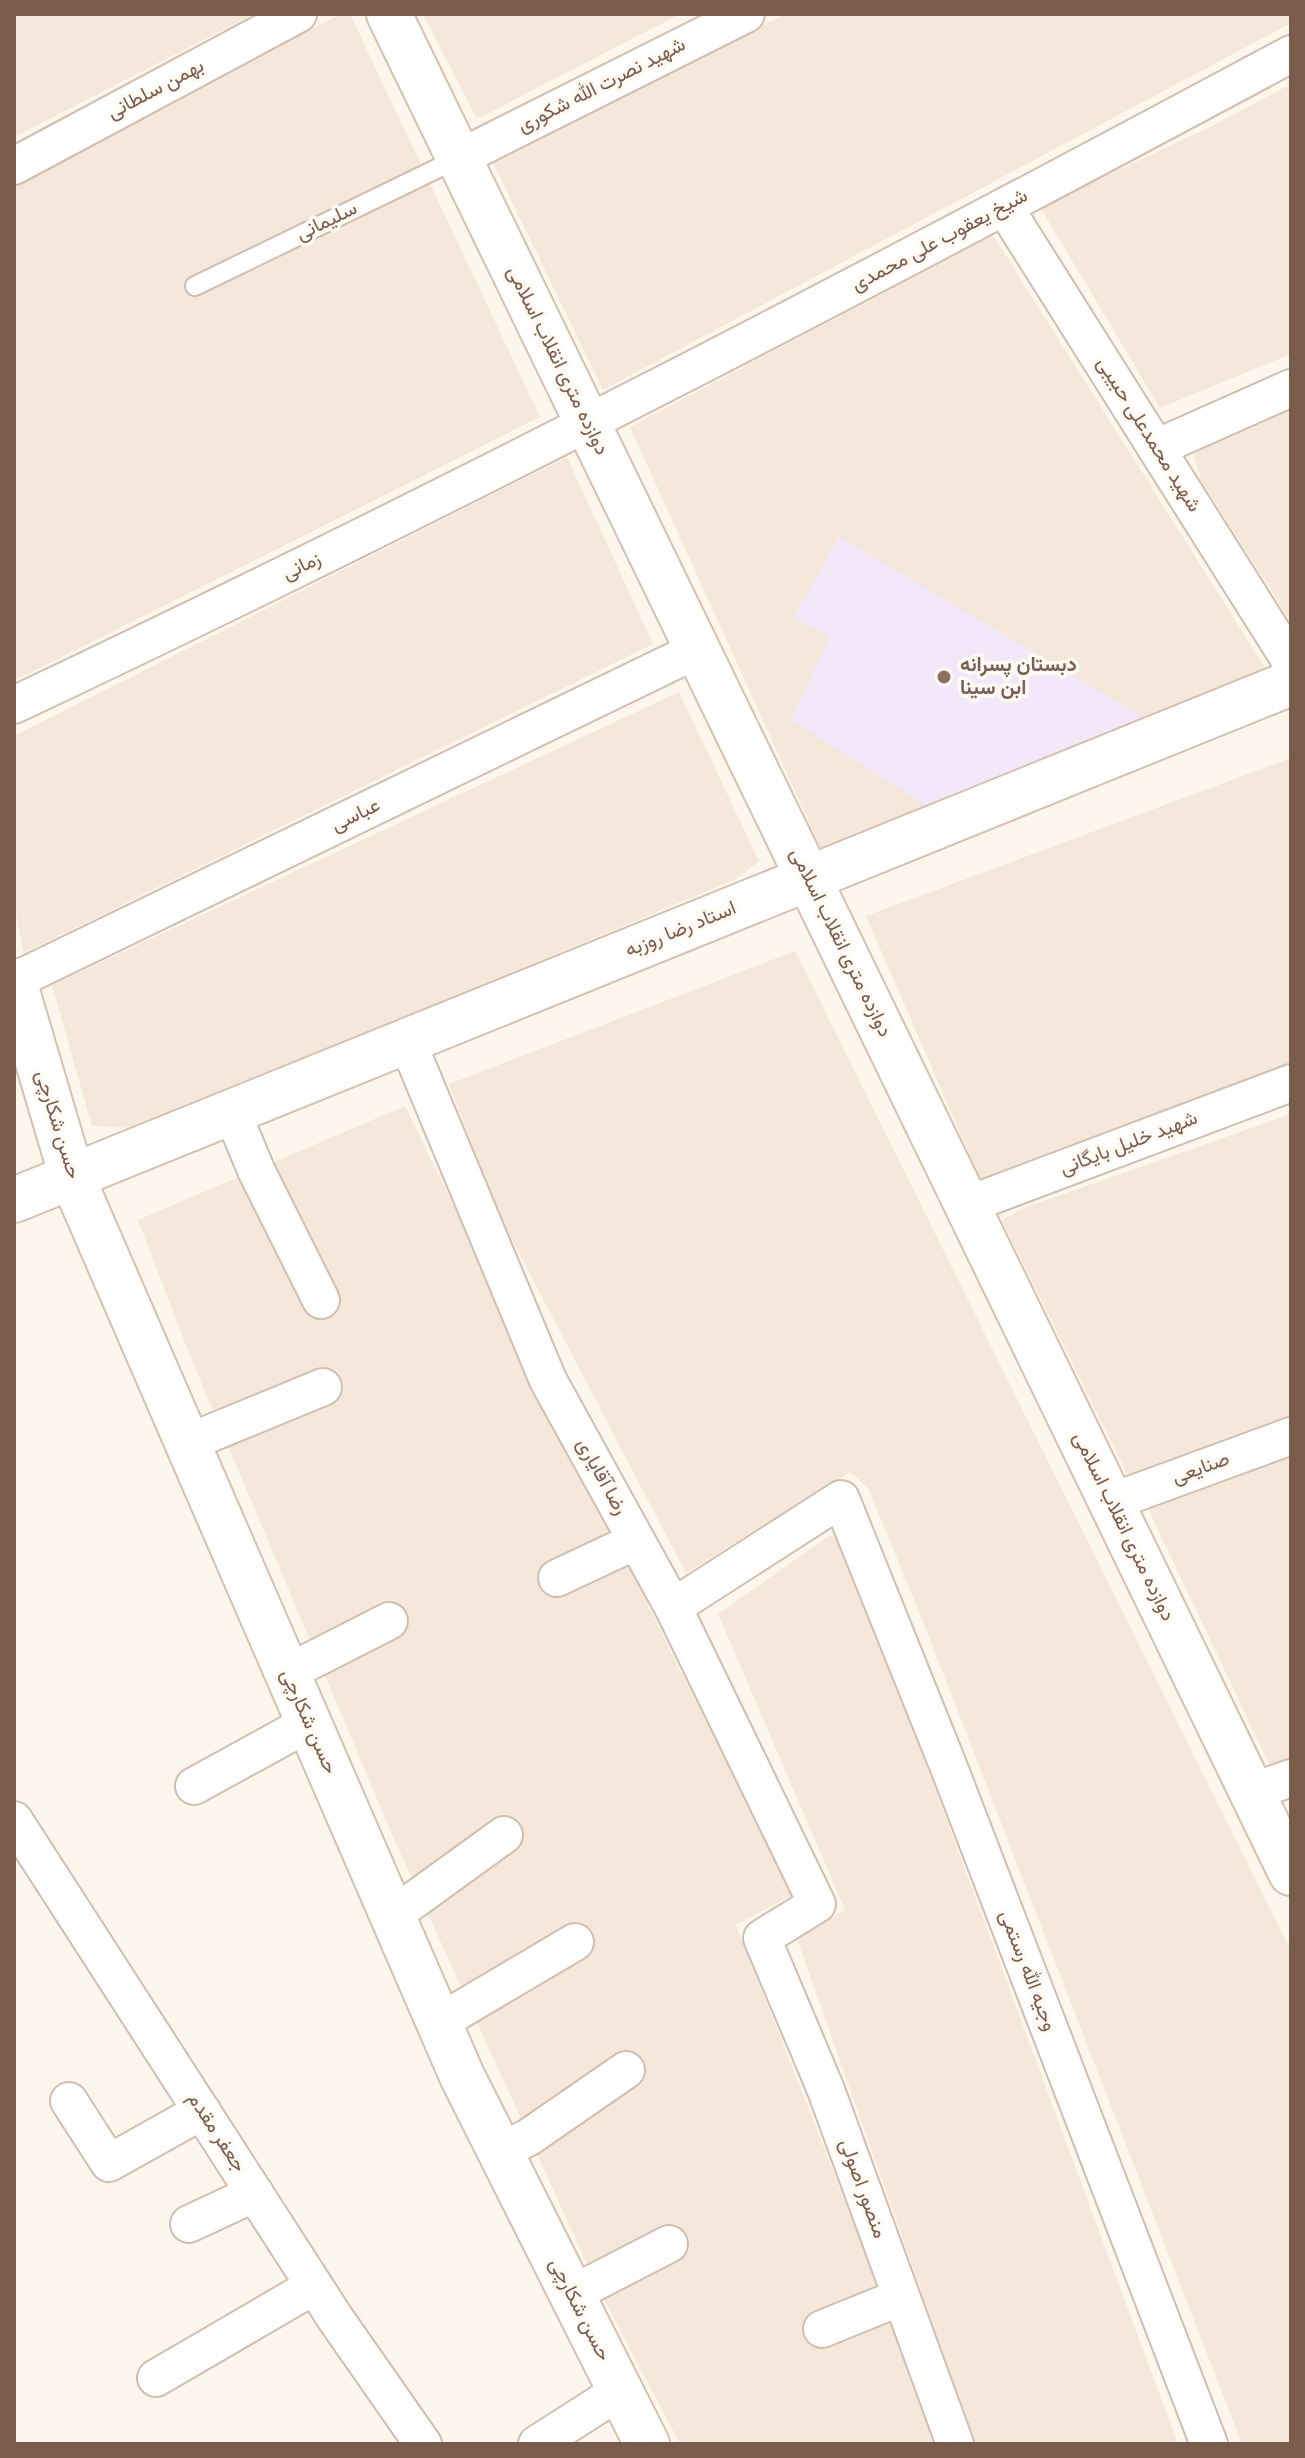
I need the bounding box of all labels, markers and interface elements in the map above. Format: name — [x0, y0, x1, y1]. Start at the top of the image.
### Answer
street label: شهید نصرت الله شکوری — [513, 31, 690, 140]
street label: بهمن سلطانی — [103, 54, 209, 126]
street label: شیخ یعقوب علی محمدی — [847, 183, 1033, 299]
street label: سلیمانی — [292, 196, 362, 248]
street label: دوازده متری انقلاب اسلامی — [500, 262, 614, 460]
street label: شهید محمدعلی حبیبی — [1090, 352, 1206, 518]
street label: زمانی — [278, 547, 326, 587]
place label: دبستان پسرانه ابن سینا — [960, 653, 1077, 702]
marker: دبستان پسرانه ابن سینا — [935, 668, 953, 686]
street label: عباسی — [327, 793, 385, 839]
street label: دوازده متری انقلاب اسلامی — [783, 844, 897, 1042]
street label: استاد رضا روزبه — [622, 896, 740, 964]
street label: حسن شکارچی — [28, 1068, 86, 1182]
street label: شهید خلیل بایگانی — [1056, 1106, 1202, 1182]
street label: دوازده متری انقلاب اسلامی — [1066, 1428, 1180, 1626]
street label: رضا آقایاری — [569, 1434, 633, 1520]
street label: صنایعی — [1169, 1447, 1233, 1491]
street label: حسن شکارچی — [273, 1665, 343, 1779]
street label: وجیه الله رستمی — [992, 1906, 1063, 2035]
street label: جعفر مقدم — [180, 2088, 252, 2178]
street label: منصور اصولی — [832, 2136, 892, 2242]
street label: حسن شکارچی — [542, 2254, 616, 2366]

